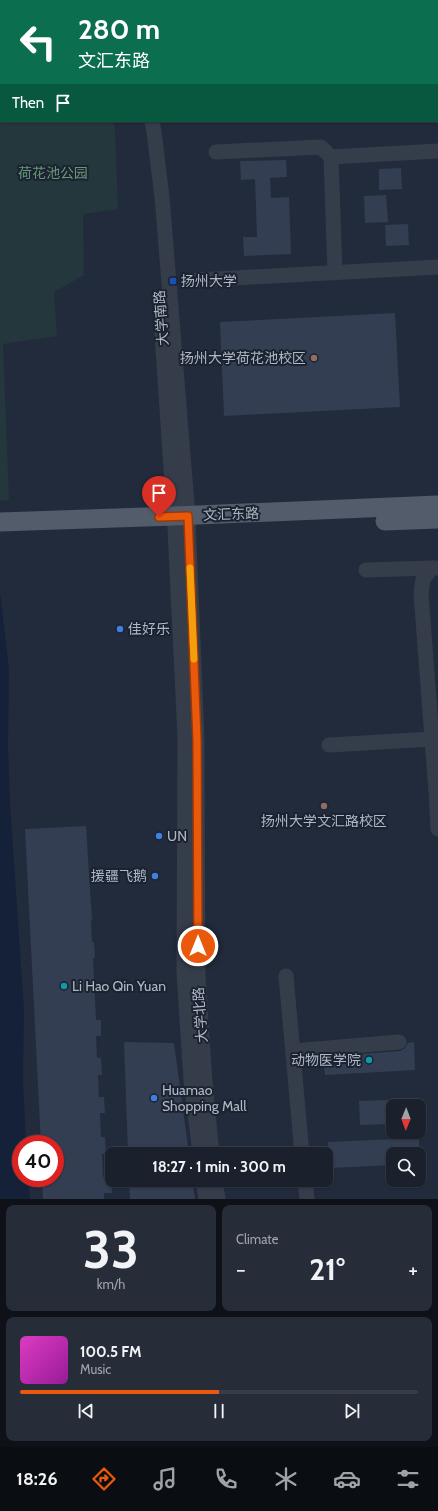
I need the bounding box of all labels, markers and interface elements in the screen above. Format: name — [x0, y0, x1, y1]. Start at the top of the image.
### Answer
text: 280 m — [78, 12, 160, 46]
icon: left — [12, 16, 64, 68]
text: 文汇东路 — [78, 50, 150, 72]
icon: arrive — [52, 92, 74, 114]
text: Then — [12, 94, 44, 112]
park label: 荷花池公园 — [18, 164, 88, 182]
place label: 扬州大学 — [181, 272, 237, 290]
marker: 扬州大学 — [168, 276, 178, 286]
street label: 大学南路 — [150, 289, 172, 347]
place label: 扬州大学荷花池校区 — [180, 349, 306, 367]
marker: 扬州大学荷花池校区 — [309, 353, 319, 363]
pin — [142, 476, 176, 517]
icon: arrive — [148, 482, 170, 504]
street label: 文汇东路 — [203, 504, 259, 524]
place label: 佳好乐 — [128, 620, 170, 638]
marker: 佳好乐 — [115, 624, 125, 634]
marker: 扬州大学文汇路校区 — [319, 801, 329, 811]
place label: 扬州大学文汇路校区 — [261, 812, 387, 830]
place label: UN — [167, 827, 187, 845]
marker: UN — [154, 831, 164, 841]
place label: 援疆飞鹅 — [91, 867, 147, 885]
marker: 援疆飞鹅 — [150, 871, 160, 881]
position arrow — [177, 925, 219, 967]
place label: Li Hao Qin Yuan — [72, 977, 166, 995]
marker: Li Hao Qin Yuan — [59, 981, 69, 991]
street label: 大学北路 — [189, 986, 211, 1044]
place label: 动物医学院 — [291, 1051, 361, 1069]
marker: 动物医学院 — [364, 1055, 374, 1065]
place label: Huamao Shopping Mall — [162, 1081, 247, 1115]
marker: Huamao Shopping Mall — [149, 1093, 159, 1103]
north arrow — [386, 1099, 426, 1139]
map controls — [386, 1099, 426, 1187]
speed limit sign: 40 — [12, 1135, 64, 1187]
button: search — [386, 1147, 426, 1187]
text: 18:27 · 1 min · 300 m — [152, 1158, 286, 1176]
text: 33 — [83, 1218, 139, 1281]
text: Climate — [236, 1231, 278, 1247]
text: 21° — [309, 1251, 345, 1288]
text: − — [236, 1256, 246, 1283]
text: + — [408, 1256, 418, 1283]
text: km/h — [97, 1276, 125, 1292]
text: 100.5 FM — [80, 1343, 141, 1361]
text: Music — [80, 1361, 111, 1377]
icon: previous — [75, 1400, 97, 1422]
icon: pause — [208, 1400, 230, 1422]
icon: next — [341, 1400, 363, 1422]
icon: directions — [90, 1465, 118, 1493]
icon: music — [151, 1465, 179, 1493]
icon: phone — [212, 1465, 240, 1493]
icon: climate — [272, 1465, 300, 1493]
icon: car — [333, 1465, 361, 1493]
icon: filters — [394, 1465, 422, 1493]
text: 18:26 — [16, 1468, 58, 1490]

